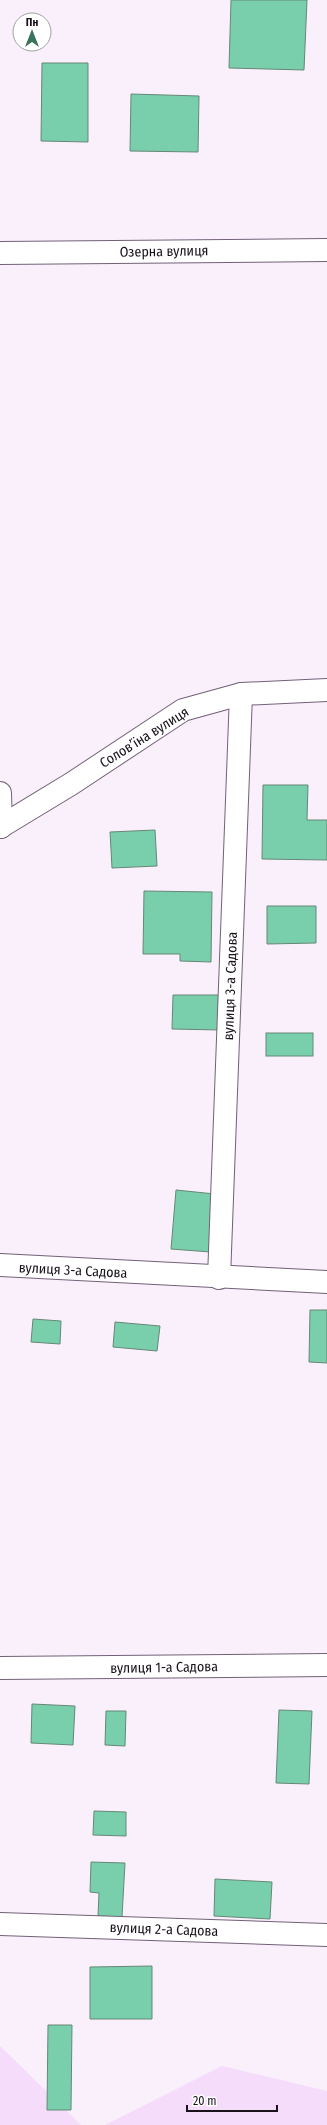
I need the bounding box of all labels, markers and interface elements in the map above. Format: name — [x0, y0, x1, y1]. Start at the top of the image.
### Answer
north arrow — [12, 12, 52, 52]
text: Пн — [26, 16, 38, 29]
street label: Озерна вулиця — [119, 242, 209, 261]
street label: Соловʼїна вулиця — [97, 703, 192, 772]
street label: вулиця 3-а Садова — [220, 931, 241, 1041]
street label: вулиця 3-а Садова — [18, 1259, 128, 1282]
street label: вулиця 1-а Садова — [110, 1658, 218, 1677]
street label: вулиця 2-а Садова — [109, 1919, 219, 1940]
scale bar — [187, 2087, 277, 2113]
text: 20 m — [193, 2094, 217, 2108]

